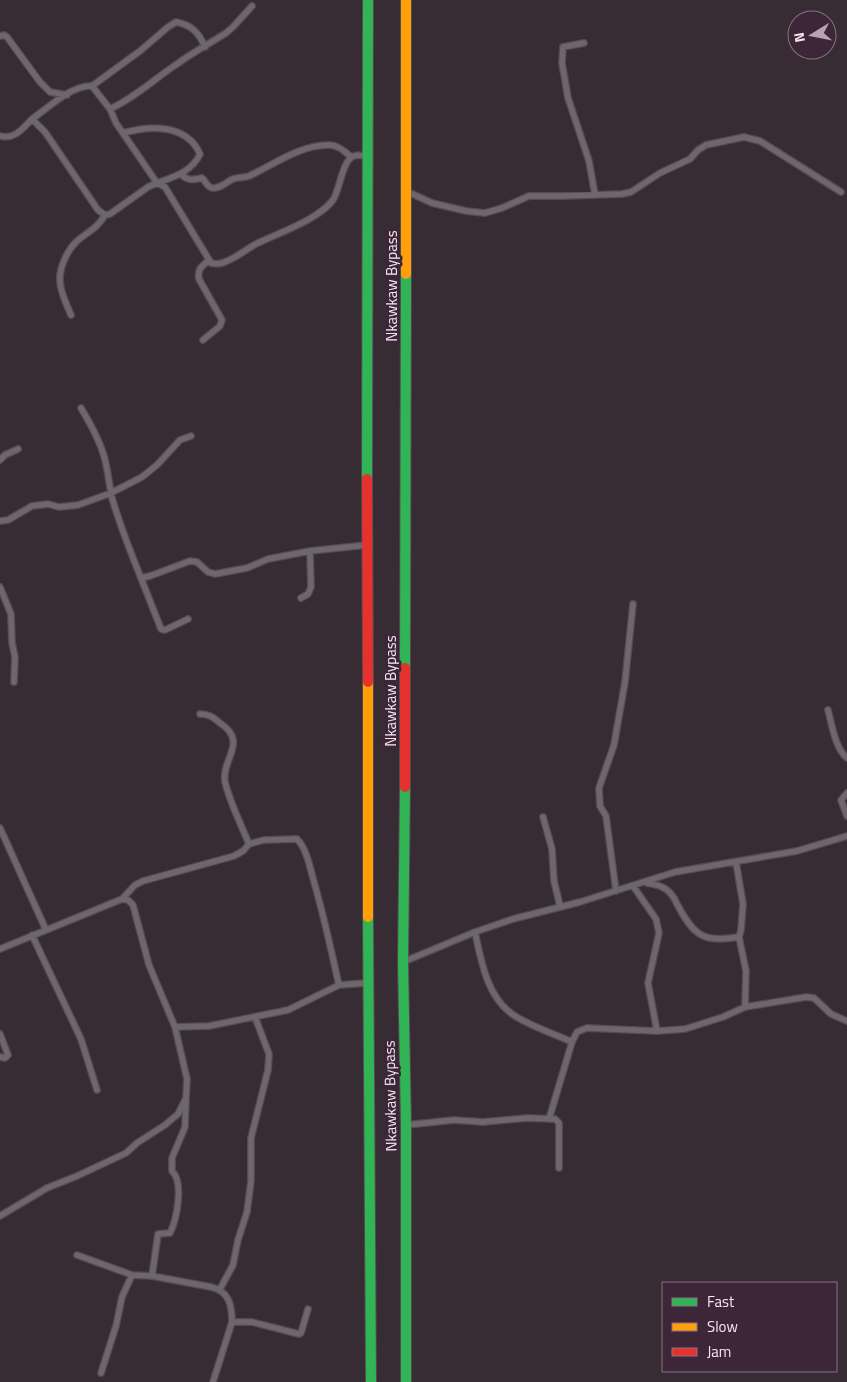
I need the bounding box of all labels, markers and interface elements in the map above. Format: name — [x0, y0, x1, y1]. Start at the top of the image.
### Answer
north arrow — [787, 10, 837, 60]
text: N — [788, 31, 810, 44]
street label: Nkawkaw Bypass — [380, 230, 403, 342]
street label: Nkawkaw Bypass — [379, 635, 402, 747]
street label: Nkawkaw Bypass — [378, 1040, 402, 1152]
legend — [662, 1282, 837, 1372]
text: Fast — [707, 1290, 735, 1313]
text: Slow — [707, 1315, 738, 1338]
text: Jam — [707, 1340, 731, 1363]

